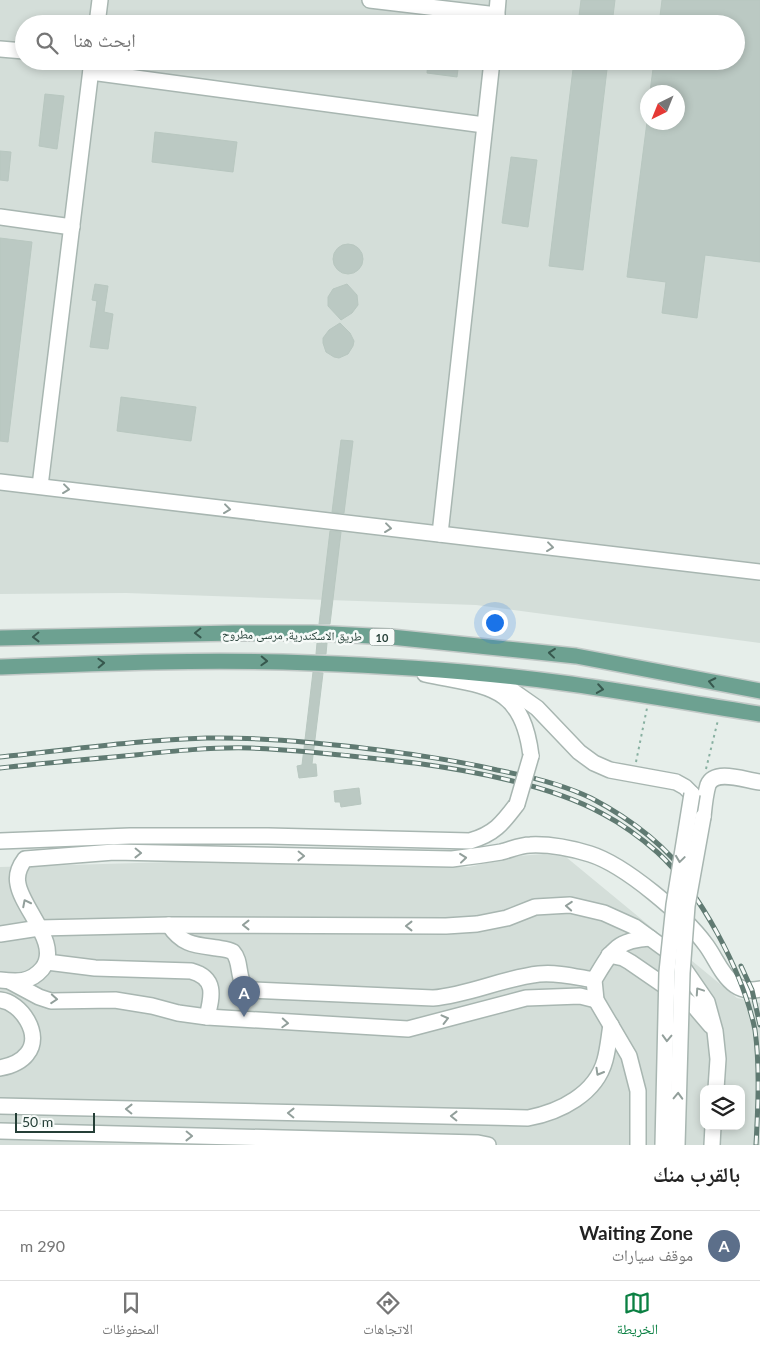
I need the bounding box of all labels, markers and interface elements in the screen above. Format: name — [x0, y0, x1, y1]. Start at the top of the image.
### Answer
search box — [15, 15, 745, 70]
text: ابحث هنا — [73, 28, 136, 51]
icon: search — [33, 29, 61, 57]
north arrow — [640, 85, 685, 130]
one-way arrow — [62, 483, 70, 494]
one-way arrow — [223, 503, 231, 514]
one-way arrow — [385, 522, 393, 533]
one-way arrow — [546, 541, 554, 552]
your location — [482, 610, 508, 636]
street label: طريق الاسكندرية, مرسى مطروح — [222, 626, 362, 644]
one-way arrow — [194, 628, 202, 639]
road number: 10 — [370, 628, 394, 646]
one-way arrow — [32, 632, 40, 642]
one-way arrow — [548, 648, 556, 659]
one-way arrow — [260, 656, 268, 667]
one-way arrow — [97, 658, 105, 669]
one-way arrow — [708, 677, 717, 687]
one-way arrow — [596, 683, 604, 694]
one-way arrow — [135, 848, 143, 858]
one-way arrow — [298, 851, 305, 861]
one-way arrow — [460, 853, 468, 864]
one-way arrow — [676, 855, 686, 864]
one-way arrow — [22, 900, 32, 909]
one-way arrow — [564, 901, 572, 912]
one-way arrow — [242, 920, 250, 930]
one-way arrow — [405, 921, 412, 931]
pin: A — [228, 976, 260, 1017]
one-way arrow — [696, 987, 706, 996]
one-way arrow — [50, 994, 58, 1005]
one-way arrow — [441, 1014, 450, 1025]
one-way arrow — [281, 1017, 289, 1028]
one-way arrow — [661, 1035, 672, 1043]
one-way arrow — [596, 1067, 606, 1076]
map controls — [700, 1085, 745, 1130]
button: layers — [700, 1085, 745, 1130]
one-way arrow — [673, 1092, 684, 1100]
one-way arrow — [124, 1104, 132, 1114]
one-way arrow — [287, 1107, 295, 1118]
scale bar — [15, 1110, 95, 1133]
one-way arrow — [449, 1111, 457, 1121]
text: 50 m — [22, 1113, 53, 1130]
one-way arrow — [185, 1131, 193, 1141]
text: بالقرب منك — [653, 1161, 740, 1186]
text: Waiting Zone — [579, 1221, 693, 1244]
text: 290 m — [20, 1236, 65, 1255]
text: A — [718, 1236, 730, 1255]
text: موقف سيارات — [612, 1245, 693, 1264]
tab: المحفوظات — [102, 1289, 159, 1343]
tab: الاتجاهات — [363, 1289, 413, 1343]
tab: الخريطة — [617, 1289, 658, 1343]

